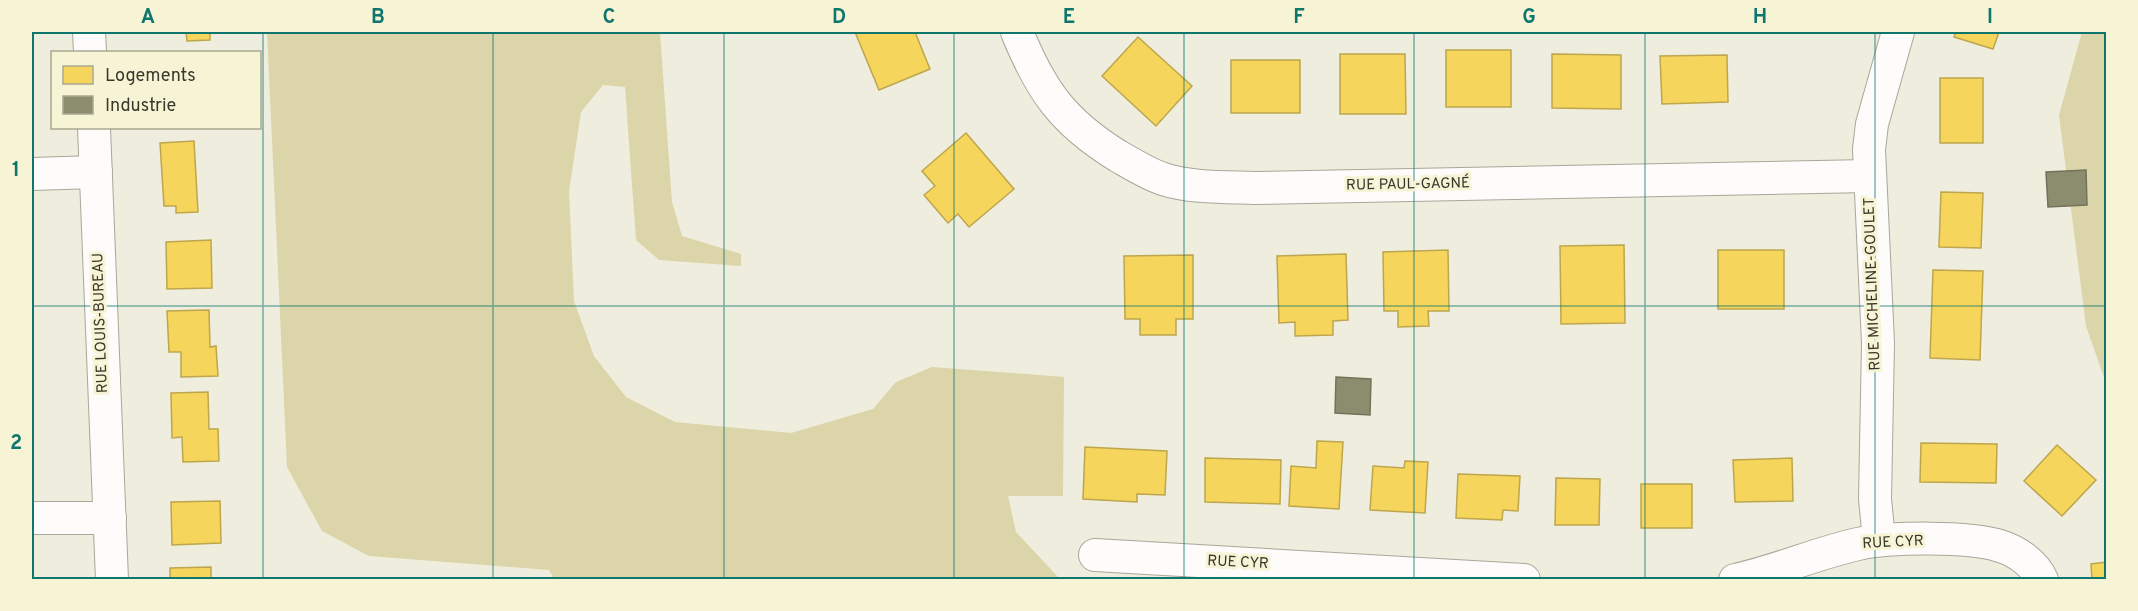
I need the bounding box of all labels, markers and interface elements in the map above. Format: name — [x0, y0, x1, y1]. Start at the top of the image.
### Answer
text: A — [141, 5, 155, 31]
text: B — [371, 5, 385, 31]
text: C — [603, 5, 615, 31]
text: D — [832, 5, 846, 31]
text: E — [1063, 5, 1075, 31]
text: F — [1293, 5, 1305, 31]
text: G — [1522, 5, 1536, 31]
text: H — [1753, 5, 1767, 31]
text: I — [1987, 5, 1993, 31]
legend — [51, 51, 261, 129]
text: Logements — [105, 65, 196, 88]
text: Industrie — [105, 95, 176, 118]
text: 1 — [12, 158, 20, 184]
street label: RUE PAUL-GAGNÉ — [1346, 173, 1470, 196]
street label: RUE MICHELINE-GOULET — [1860, 197, 1886, 371]
street label: RUE LOUIS-BUREAU — [89, 253, 113, 393]
text: 2 — [10, 431, 22, 457]
street label: RUE CYR — [1862, 532, 1924, 554]
street label: RUE CYR — [1207, 552, 1269, 574]

